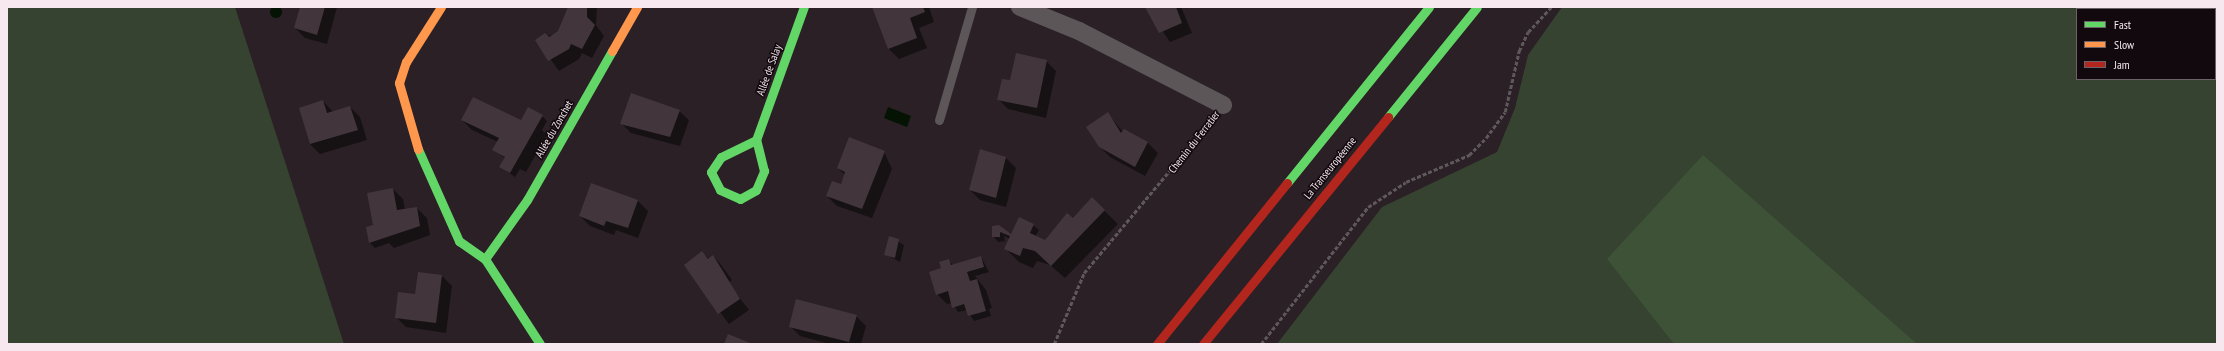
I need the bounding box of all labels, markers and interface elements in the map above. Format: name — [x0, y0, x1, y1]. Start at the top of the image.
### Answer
legend — [2076, 8, 2216, 80]
text: Fast — [2114, 17, 2131, 32]
text: Slow — [2114, 37, 2134, 52]
street label: Allée de Salay — [754, 43, 784, 97]
text: Jam — [2114, 57, 2130, 72]
street label: Allée du Zonchet — [532, 98, 576, 160]
street label: Chemin du Ferratier — [1166, 108, 1222, 176]
street label: La Transeuropéenne — [1301, 134, 1359, 202]

